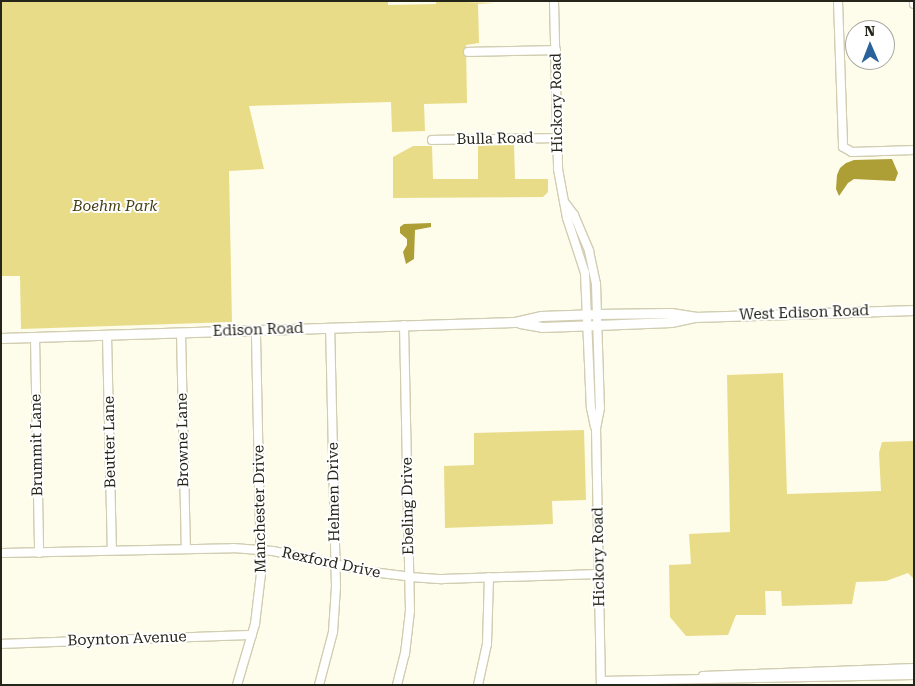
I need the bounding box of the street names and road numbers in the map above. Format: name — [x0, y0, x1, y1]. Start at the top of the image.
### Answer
street label: Hickory Road — [547, 53, 567, 153]
street label: Bulla Road — [456, 129, 534, 149]
street label: West Edison Road — [739, 302, 869, 324]
street label: Edison Road — [212, 319, 304, 341]
street label: Browne Lane — [173, 393, 193, 487]
street label: Brummit Lane — [27, 394, 47, 496]
street label: Beutter Lane — [100, 396, 120, 488]
street label: Helmen Drive — [324, 442, 344, 542]
street label: Manchester Drive — [250, 445, 270, 573]
street label: Ebeling Drive — [398, 457, 418, 555]
street label: Hickory Road — [589, 507, 609, 607]
street label: Rexford Drive — [280, 544, 382, 582]
street label: Boynton Avenue — [67, 628, 187, 650]

